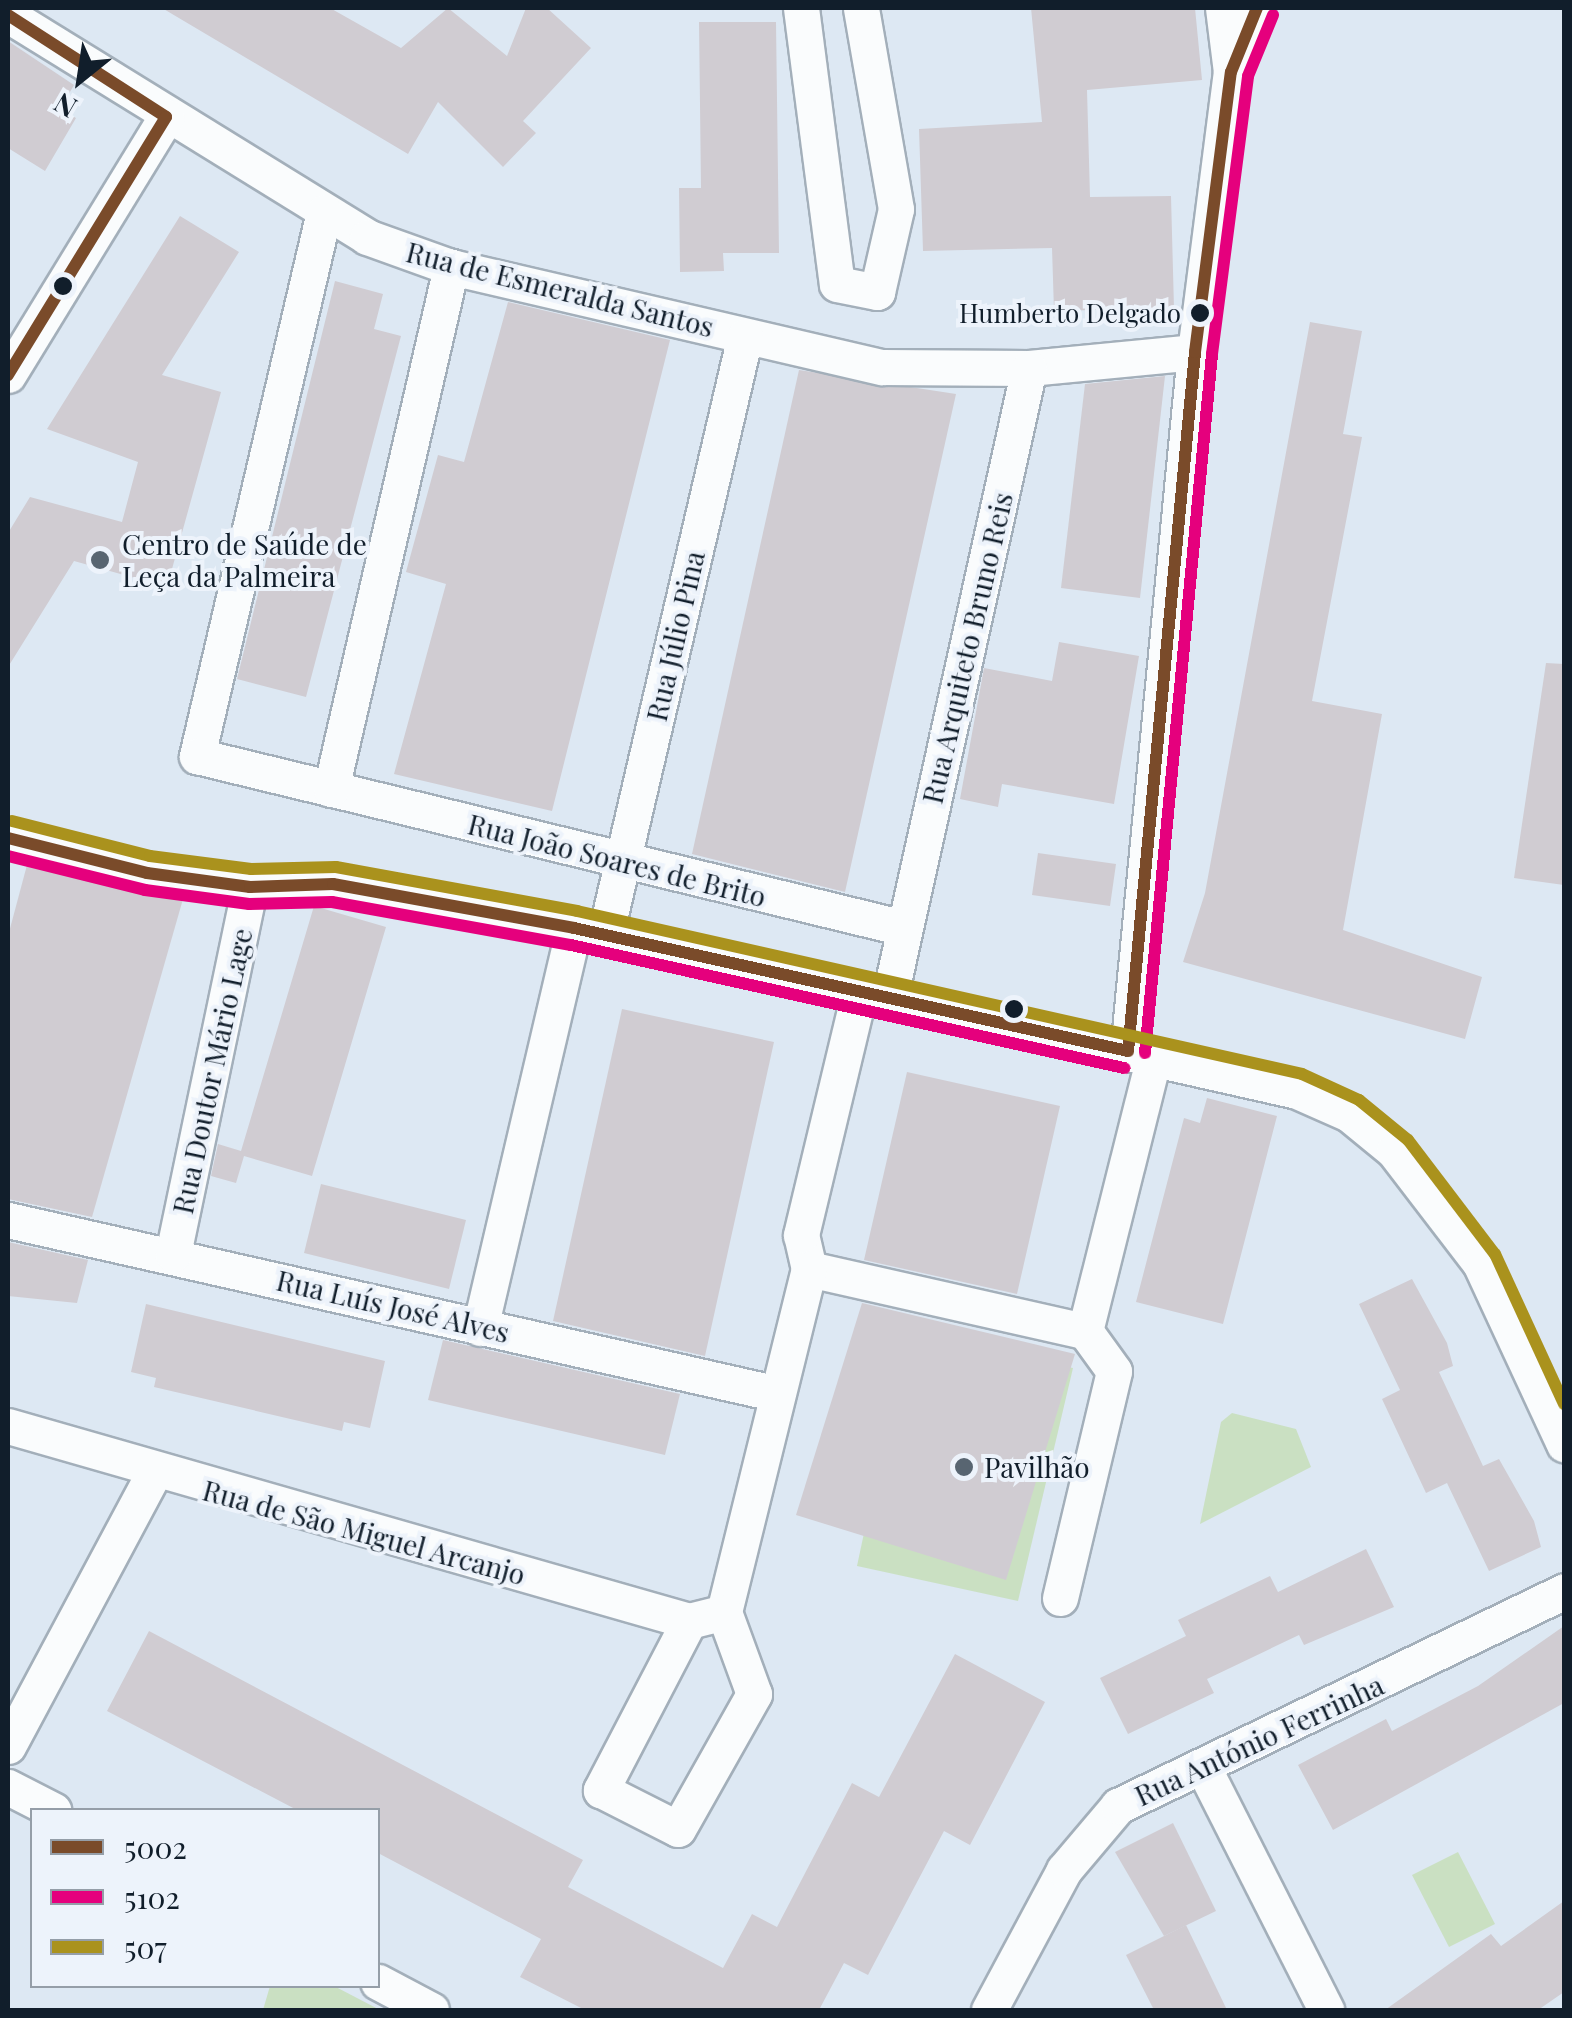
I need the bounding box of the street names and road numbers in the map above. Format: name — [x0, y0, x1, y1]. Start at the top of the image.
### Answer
street label: Rua de Esmeralda Santos — [403, 234, 717, 344]
street label: Rua Arquiteto Bruno Reis — [915, 489, 1019, 807]
street label: Rua Júlio Pina — [639, 547, 711, 725]
street label: Rua João Soares de Brito — [464, 807, 770, 913]
street label: Rua Doutor Mário Lage — [165, 925, 259, 1217]
street label: Rua Luís José Alves — [273, 1263, 513, 1349]
street label: Rua de São Miguel Arcanjo — [199, 1473, 529, 1591]
street label: Rua António Ferrinha — [1129, 1667, 1389, 1813]

